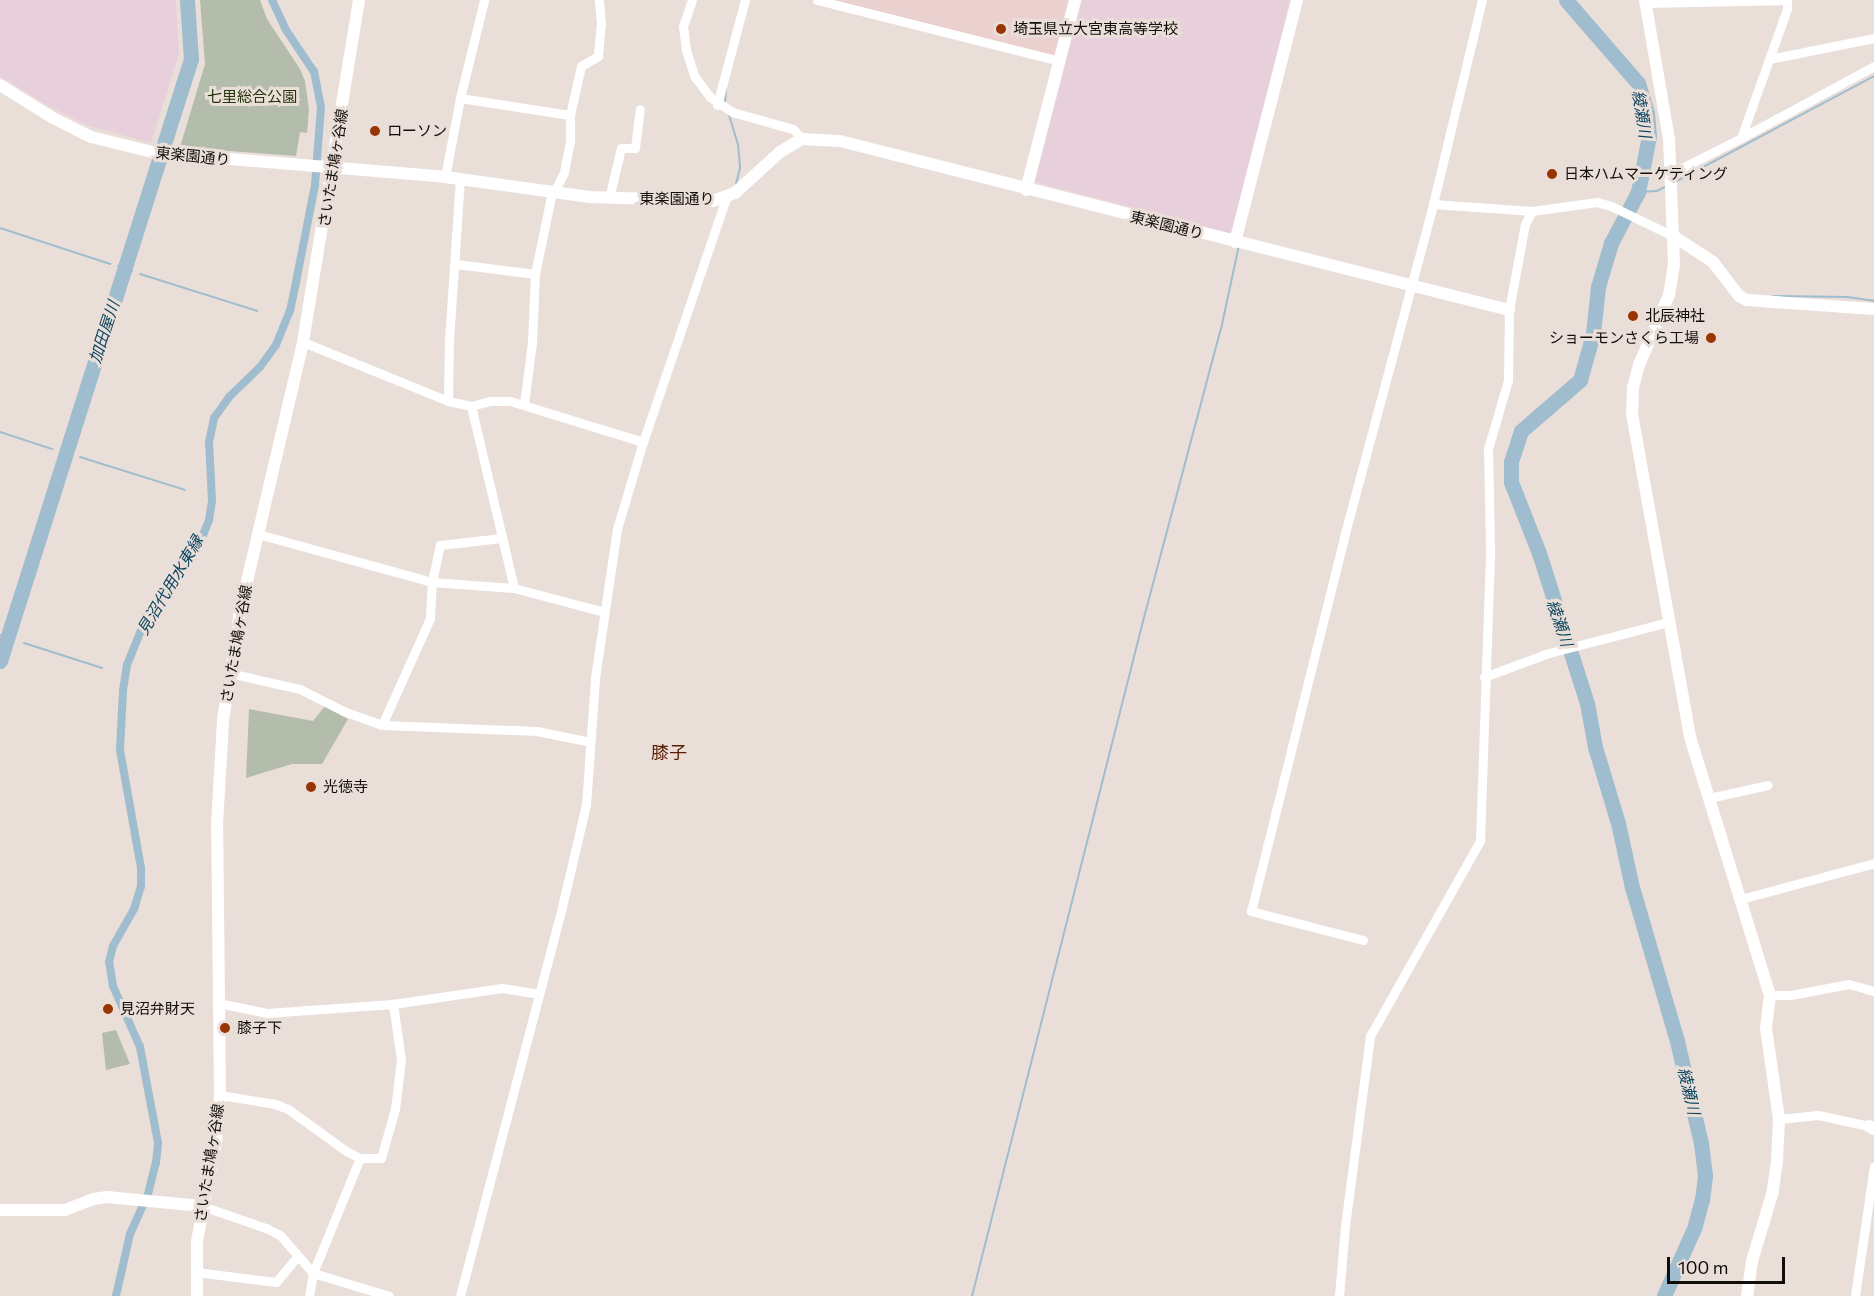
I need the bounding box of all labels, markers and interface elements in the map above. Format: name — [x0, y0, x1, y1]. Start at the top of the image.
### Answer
place label: 埼玉県立大宮東高等学校 — [1013, 20, 1178, 38]
marker: 埼玉県立大宮東高等学校 — [994, 22, 1008, 36]
park label: 七里総合公園 — [207, 88, 297, 106]
water label: 綾瀬川 — [1629, 89, 1655, 139]
street label: さいたま鳩ヶ谷線 — [315, 107, 351, 229]
place label: ローソン — [387, 122, 447, 140]
marker: ローソン — [368, 124, 382, 138]
street label: 東楽園通り — [155, 143, 231, 169]
place label: 日本ハムマーケティング — [1564, 165, 1729, 183]
marker: 日本ハムマーケティング — [1545, 167, 1559, 181]
street label: 東楽園通り — [640, 190, 714, 208]
street label: 東楽園通り — [1128, 207, 1206, 243]
water label: 加田屋川 — [85, 299, 123, 365]
place label: 北辰神社 — [1645, 307, 1705, 325]
marker: 北辰神社 — [1626, 309, 1640, 323]
place label: ショーモンさくら工場 — [1549, 329, 1699, 347]
marker: ショーモンさくら工場 — [1704, 331, 1718, 345]
water label: 見沼代用水東縁 — [133, 532, 207, 638]
street label: さいたま鳩ヶ谷線 — [217, 583, 255, 705]
water label: 綾瀬川 — [1543, 597, 1577, 649]
district label: 膝子 — [651, 741, 687, 763]
place label: 光徳寺 — [323, 778, 368, 796]
marker: 光徳寺 — [304, 780, 318, 794]
place label: 見沼弁財天 — [120, 1000, 195, 1018]
marker: 見沼弁財天 — [101, 1002, 115, 1016]
place label: 膝子下 — [237, 1019, 282, 1037]
marker: 膝子下 — [218, 1021, 232, 1035]
water label: 綾瀬川 — [1674, 1065, 1704, 1117]
street label: さいたま鳩ヶ谷線 — [191, 1102, 227, 1224]
scale bar — [1670, 1245, 1788, 1283]
text: 100 m — [1678, 1256, 1728, 1278]

